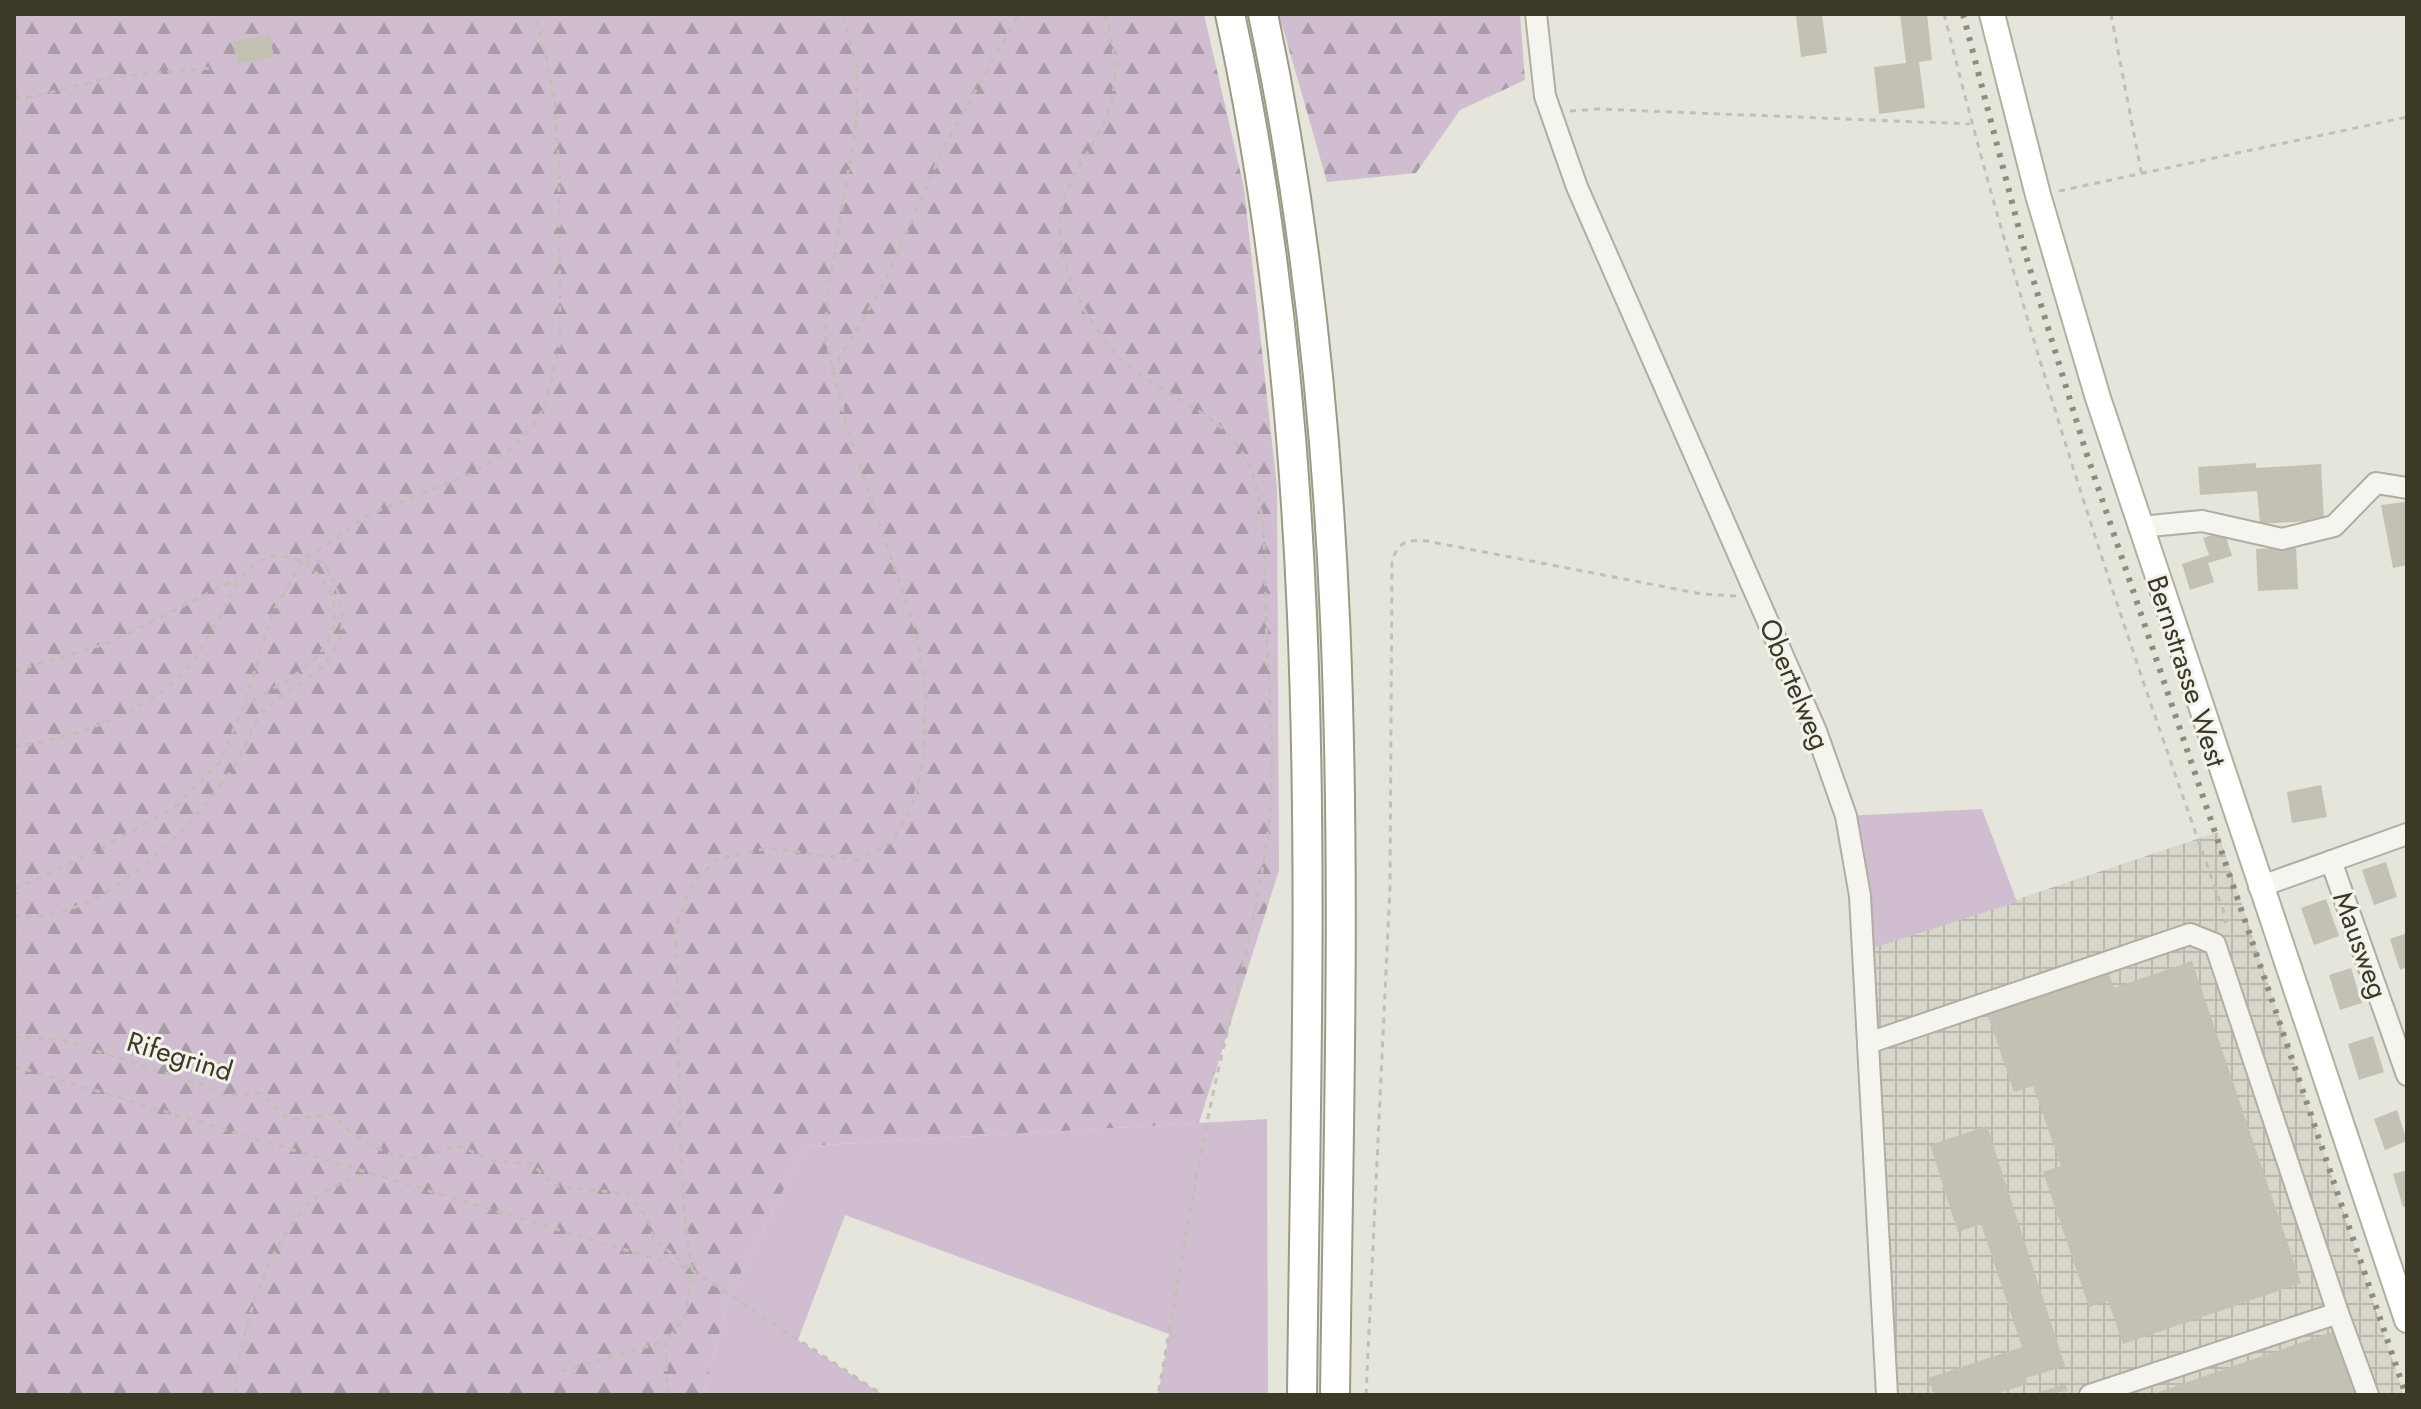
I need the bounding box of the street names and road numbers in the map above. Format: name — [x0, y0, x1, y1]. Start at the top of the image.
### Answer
street label: Bernstrasse West — [2136, 570, 2237, 772]
street label: Obertelweg — [1749, 612, 1841, 756]
street label: Mausweg — [2322, 886, 2399, 1004]
street label: Rifegrind — [122, 1021, 238, 1092]

